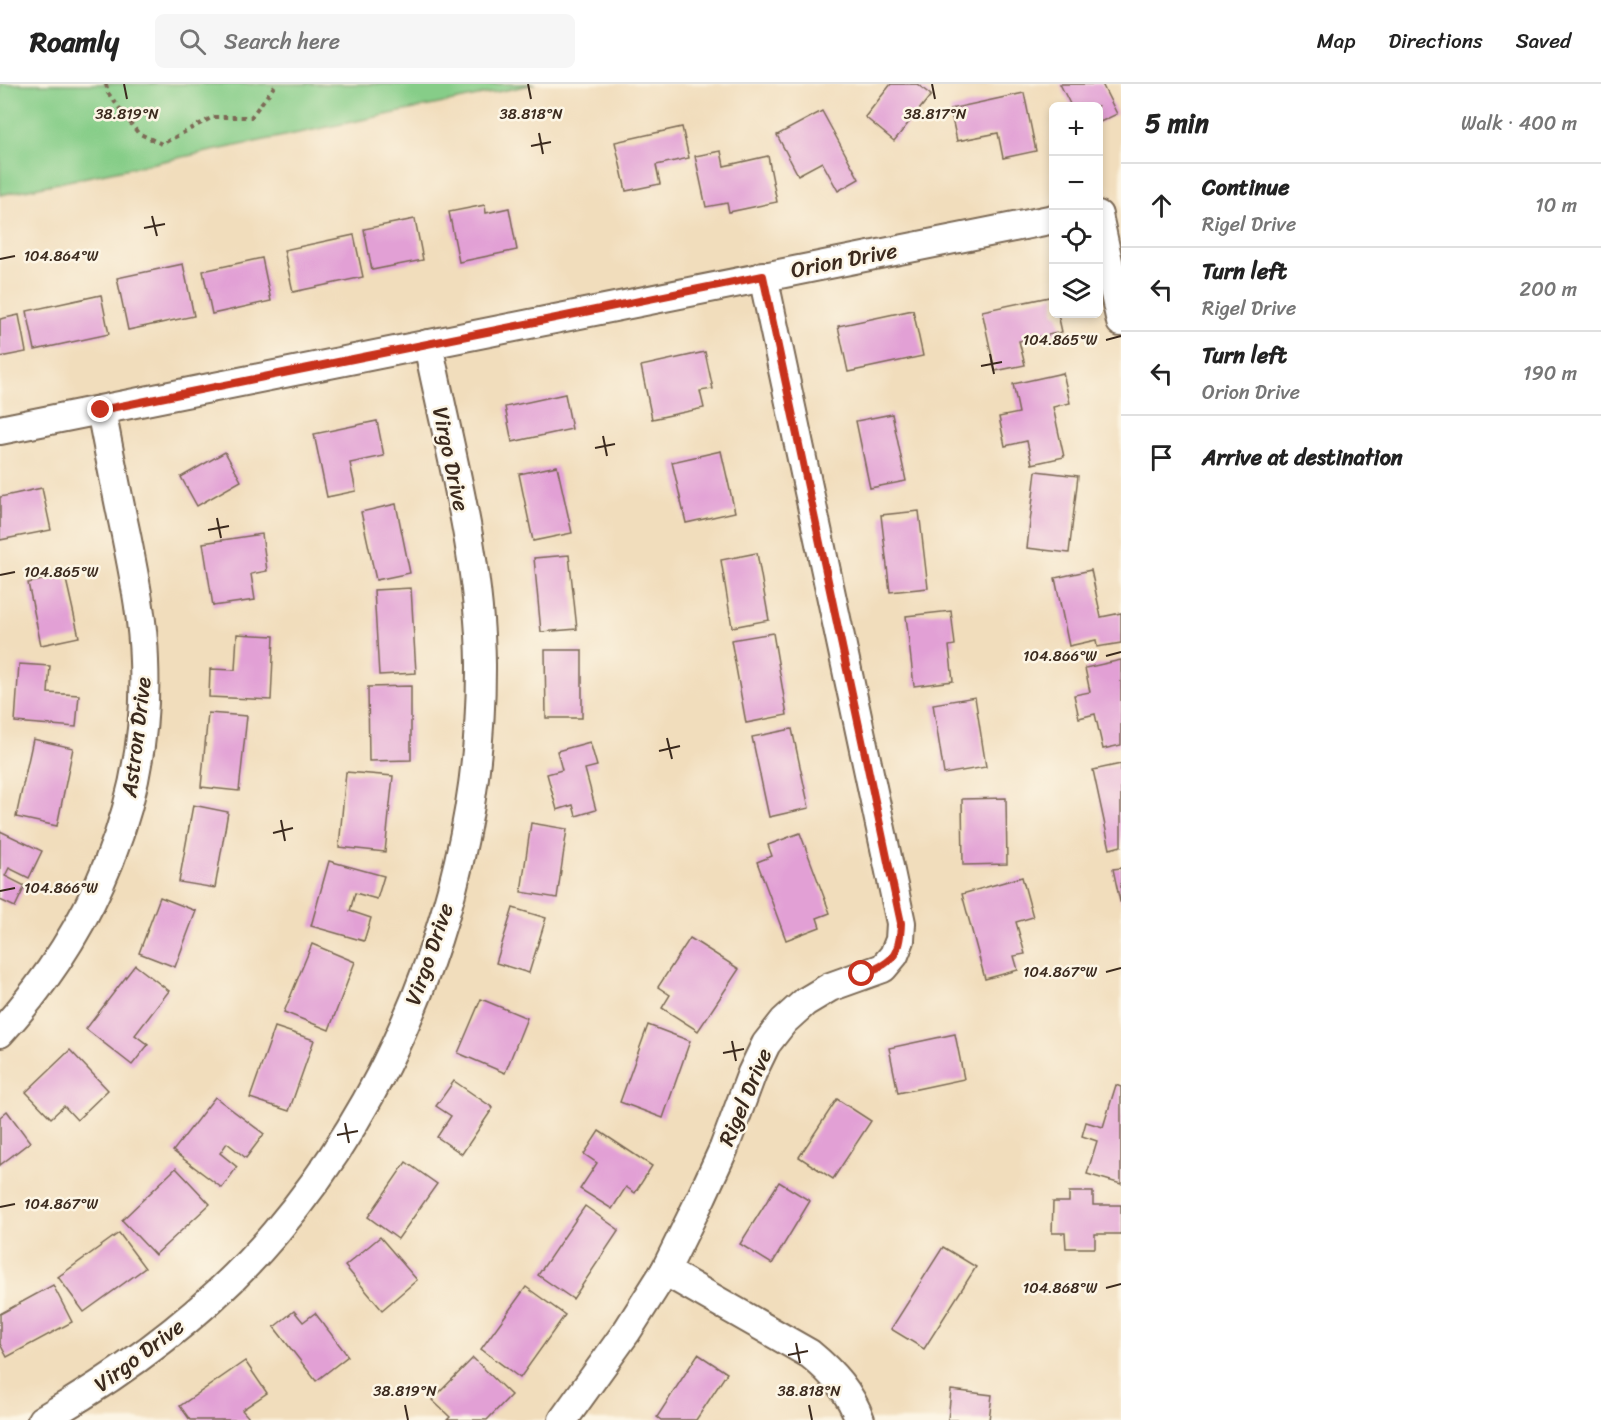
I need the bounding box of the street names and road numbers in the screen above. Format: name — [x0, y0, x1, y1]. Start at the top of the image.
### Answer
street label: Orion Drive — [787, 231, 901, 289]
street label: Virgo Drive — [421, 403, 481, 515]
street label: Astron Drive — [109, 674, 163, 800]
street label: Virgo Drive — [393, 898, 465, 1010]
street label: Rigel Drive — [707, 1042, 783, 1152]
street label: Virgo Drive — [85, 1308, 193, 1402]

